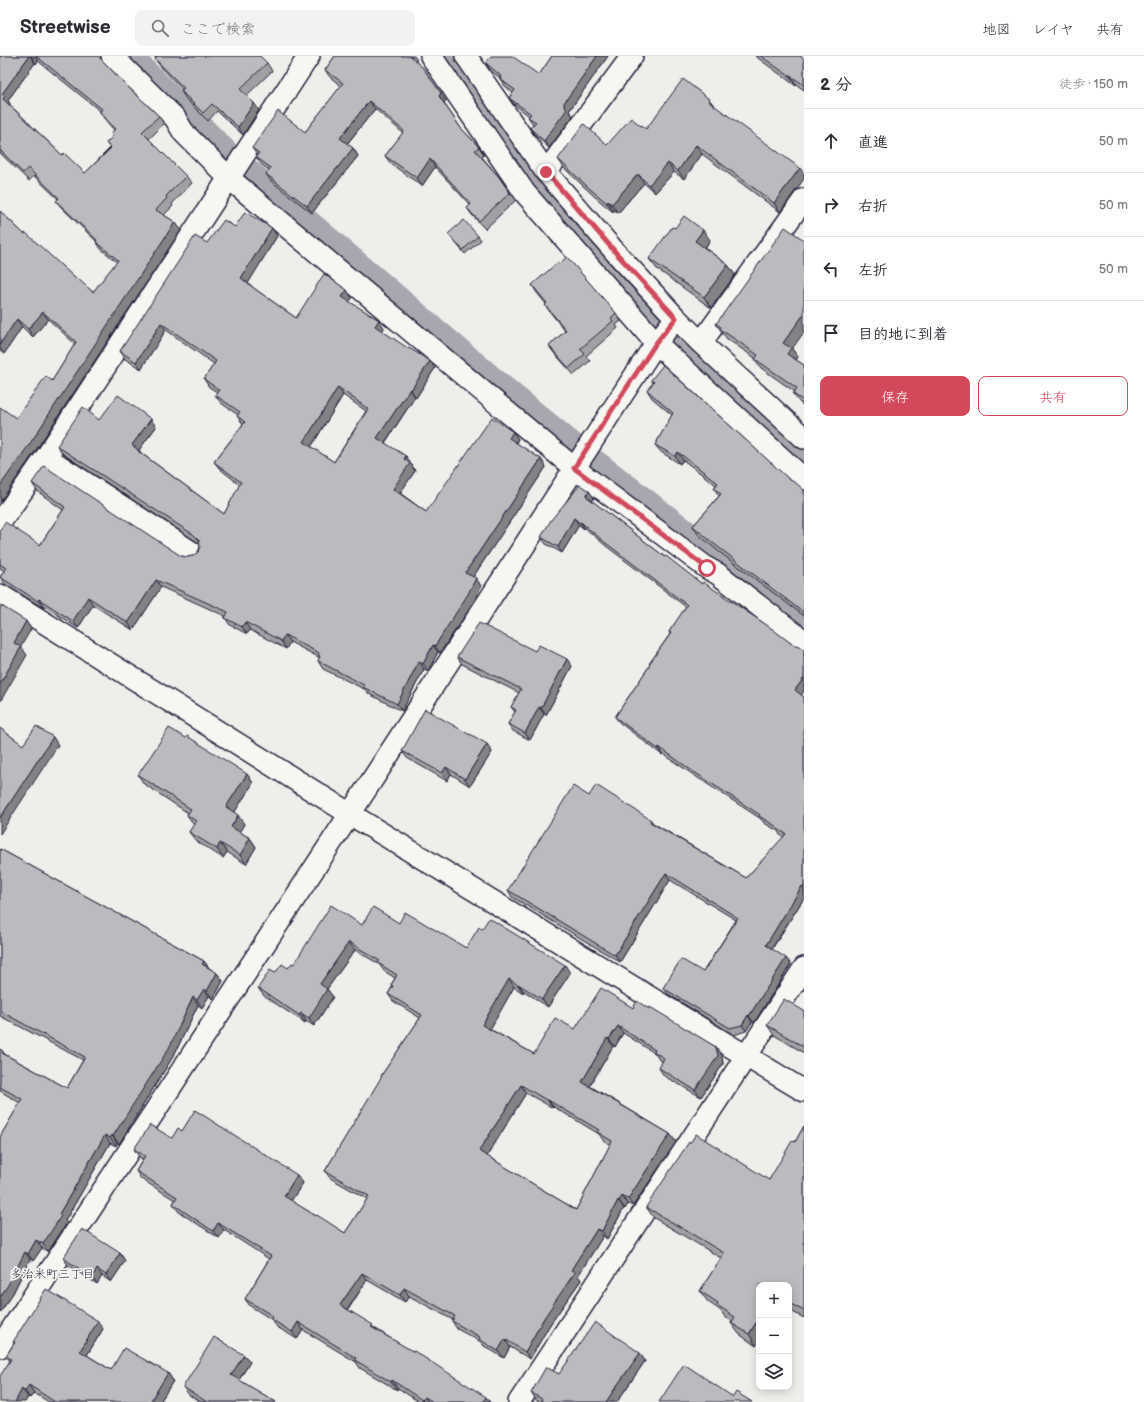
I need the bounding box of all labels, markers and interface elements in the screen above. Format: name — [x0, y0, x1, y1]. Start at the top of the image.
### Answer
search box — [135, 10, 415, 46]
text: Streetwise — [20, 16, 111, 39]
icon: search — [149, 17, 171, 39]
text: ここで検索 — [181, 20, 256, 39]
text: 地図 — [983, 21, 1011, 38]
text: レイヤ — [1033, 21, 1074, 38]
text: 共有 — [1096, 21, 1124, 38]
text: 2 分 — [820, 75, 852, 95]
text: 徒歩 · 150 m — [1059, 76, 1128, 92]
icon: ahead — [820, 130, 842, 152]
text: 直進 — [858, 133, 888, 152]
text: 50 m — [1099, 133, 1128, 149]
route end — [537, 163, 555, 181]
icon: right — [820, 194, 842, 216]
text: 右折 — [858, 197, 888, 216]
text: 50 m — [1099, 197, 1128, 213]
icon: left — [820, 258, 842, 280]
text: 左折 — [858, 261, 888, 280]
text: 50 m — [1099, 261, 1128, 277]
icon: arrive — [820, 322, 842, 344]
text: 目的地に到着 — [858, 325, 948, 344]
button: 保存 — [820, 376, 970, 416]
button: 共有 — [978, 376, 1128, 416]
route start — [698, 559, 716, 577]
district label: 多治米町三丁目 — [10, 1267, 94, 1282]
map controls — [756, 1282, 792, 1390]
button: + — [756, 1282, 792, 1318]
button: − — [756, 1318, 792, 1354]
button: layers — [756, 1354, 792, 1390]

